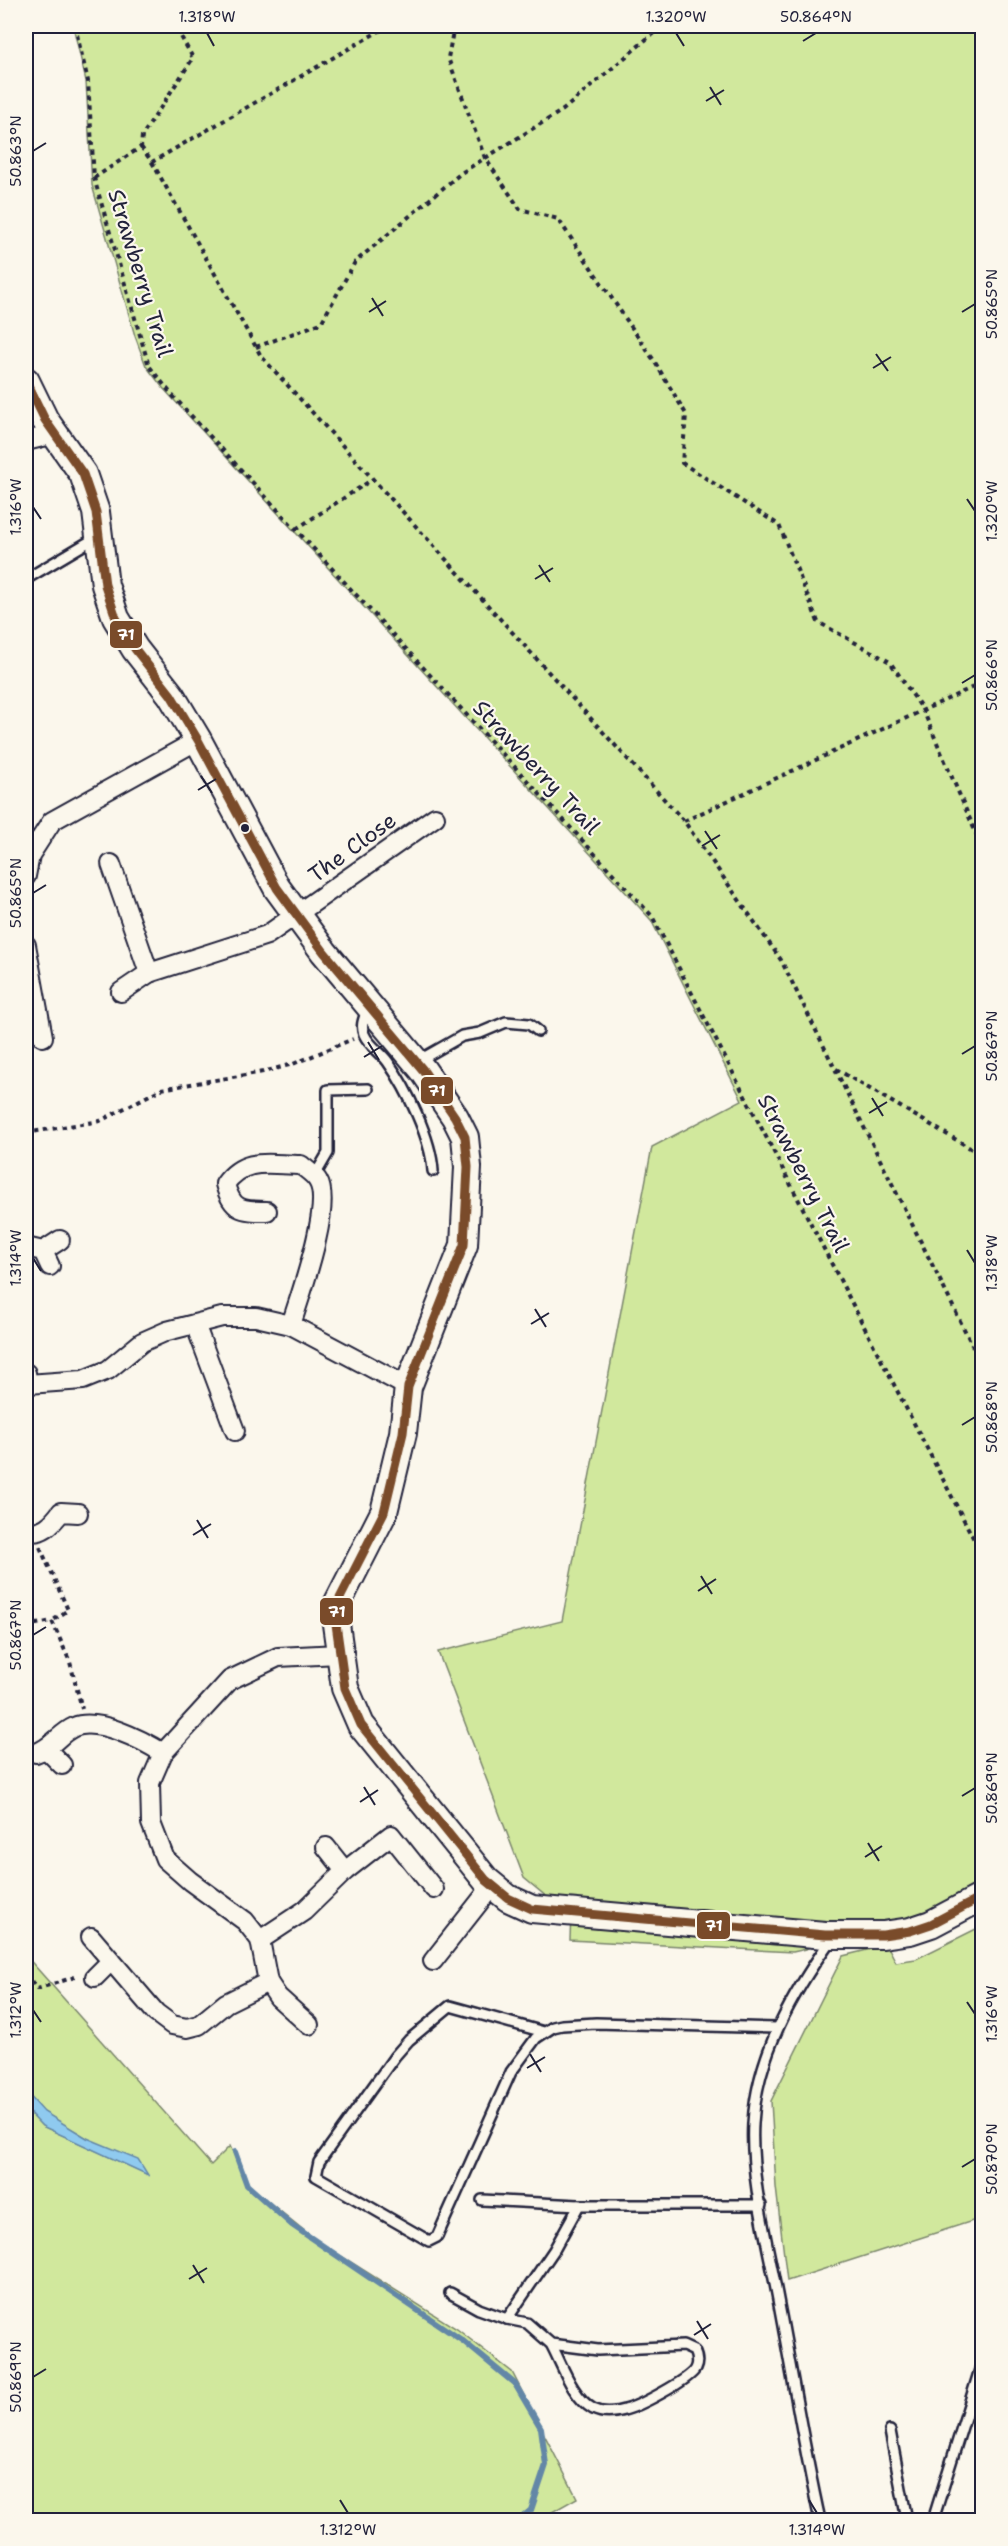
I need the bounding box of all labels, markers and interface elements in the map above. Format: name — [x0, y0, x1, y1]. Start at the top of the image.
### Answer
text: 1.318°W — [178, 7, 236, 27]
text: 1.320°W — [645, 7, 707, 27]
text: 50.864°N — [780, 7, 852, 27]
text: 50.863°N — [6, 115, 26, 187]
street label: Strawberry Trail — [101, 186, 180, 361]
text: 50.865°N — [982, 269, 1002, 339]
text: 1.316°W — [6, 478, 26, 536]
text: 1.320°W — [982, 480, 1002, 542]
line badge: 71 — [109, 620, 143, 649]
text: 71 — [117, 624, 135, 645]
text: 50.866°N — [982, 639, 1002, 711]
street label: Strawberry Trail — [467, 694, 607, 841]
street label: The Close — [303, 806, 402, 889]
unlabelled marker — [239, 822, 251, 834]
text: 50.865°N — [6, 858, 26, 928]
text: 50.867°N — [982, 1011, 1002, 1081]
line badge: 71 — [420, 1076, 454, 1105]
text: 71 — [428, 1080, 446, 1101]
street label: Strawberry Trail — [751, 1089, 856, 1258]
text: 1.314°W — [6, 1229, 26, 1287]
text: 1.318°W — [982, 1234, 1002, 1292]
text: 50.868°N — [982, 1381, 1002, 1453]
line badge: 71 — [319, 1597, 354, 1626]
text: 50.867°N — [6, 1600, 26, 1670]
text: 71 — [328, 1601, 346, 1622]
text: 50.869°N — [982, 1752, 1002, 1824]
line badge: 71 — [696, 1911, 731, 1940]
text: 71 — [705, 1915, 723, 1936]
text: 1.312°W — [6, 1982, 26, 2038]
text: 1.316°W — [982, 1985, 1002, 2043]
text: 50.870°N — [982, 2123, 1002, 2195]
text: 50.869°N — [6, 2341, 26, 2413]
text: 1.312°W — [320, 2520, 376, 2540]
text: 1.314°W — [788, 2520, 846, 2540]

